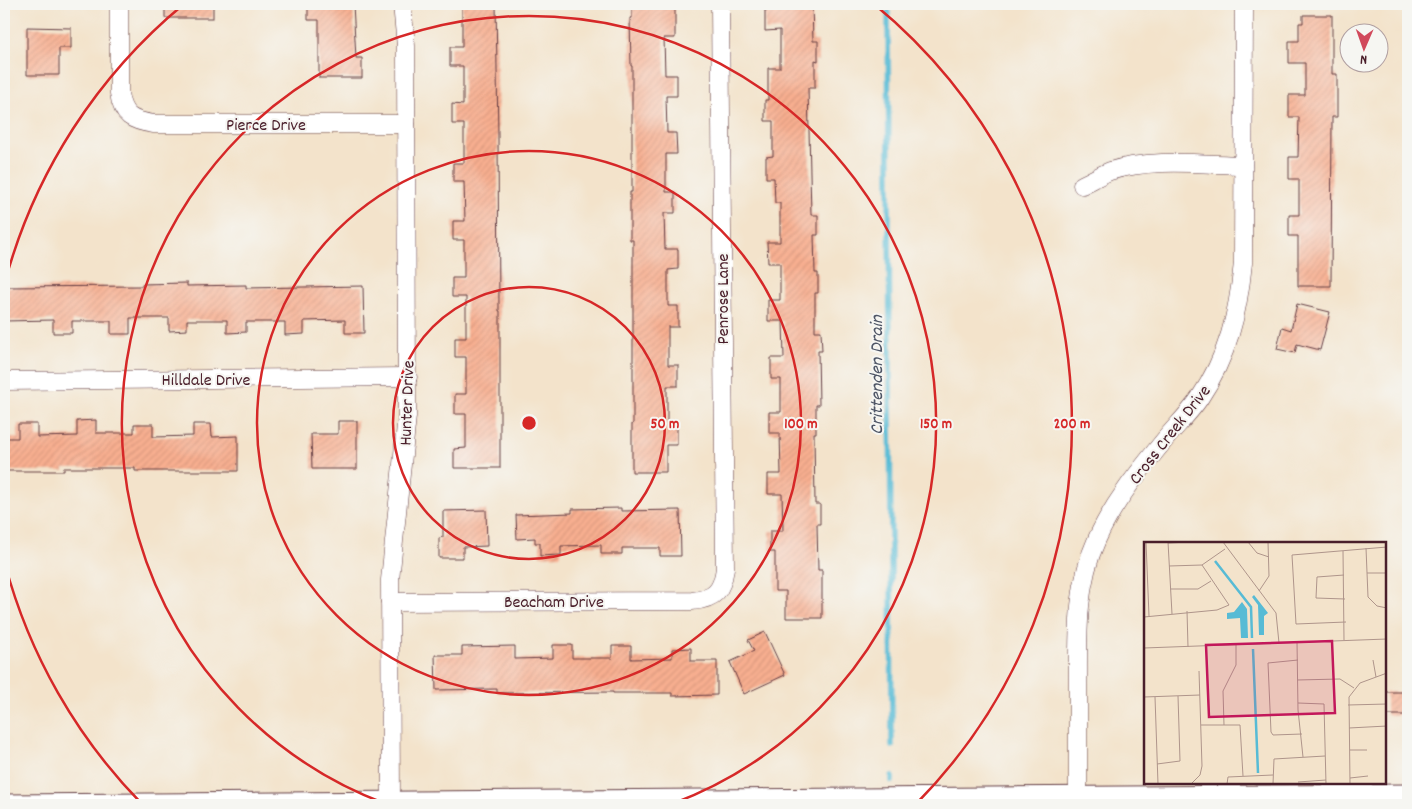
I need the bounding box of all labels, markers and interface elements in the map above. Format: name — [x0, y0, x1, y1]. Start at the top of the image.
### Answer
north arrow — [1340, 22, 1390, 72]
text: N — [1360, 49, 1367, 69]
street label: Pierce Drive — [226, 114, 306, 139]
street label: Penrose Lane — [712, 254, 737, 344]
water label: Crittenden Drain — [865, 314, 892, 435]
street label: Hunter Drive — [395, 360, 422, 446]
street label: Hilldale Drive — [162, 369, 251, 394]
street label: Cross Creek Drive — [1124, 380, 1218, 491]
centre of rings — [520, 414, 538, 432]
text: 50 m — [651, 414, 679, 436]
text: 100 m — [784, 414, 818, 436]
text: 150 m — [920, 414, 952, 436]
text: 200 m — [1054, 414, 1090, 436]
inset map — [1144, 542, 1387, 784]
street label: Beacham Drive — [504, 591, 604, 616]

